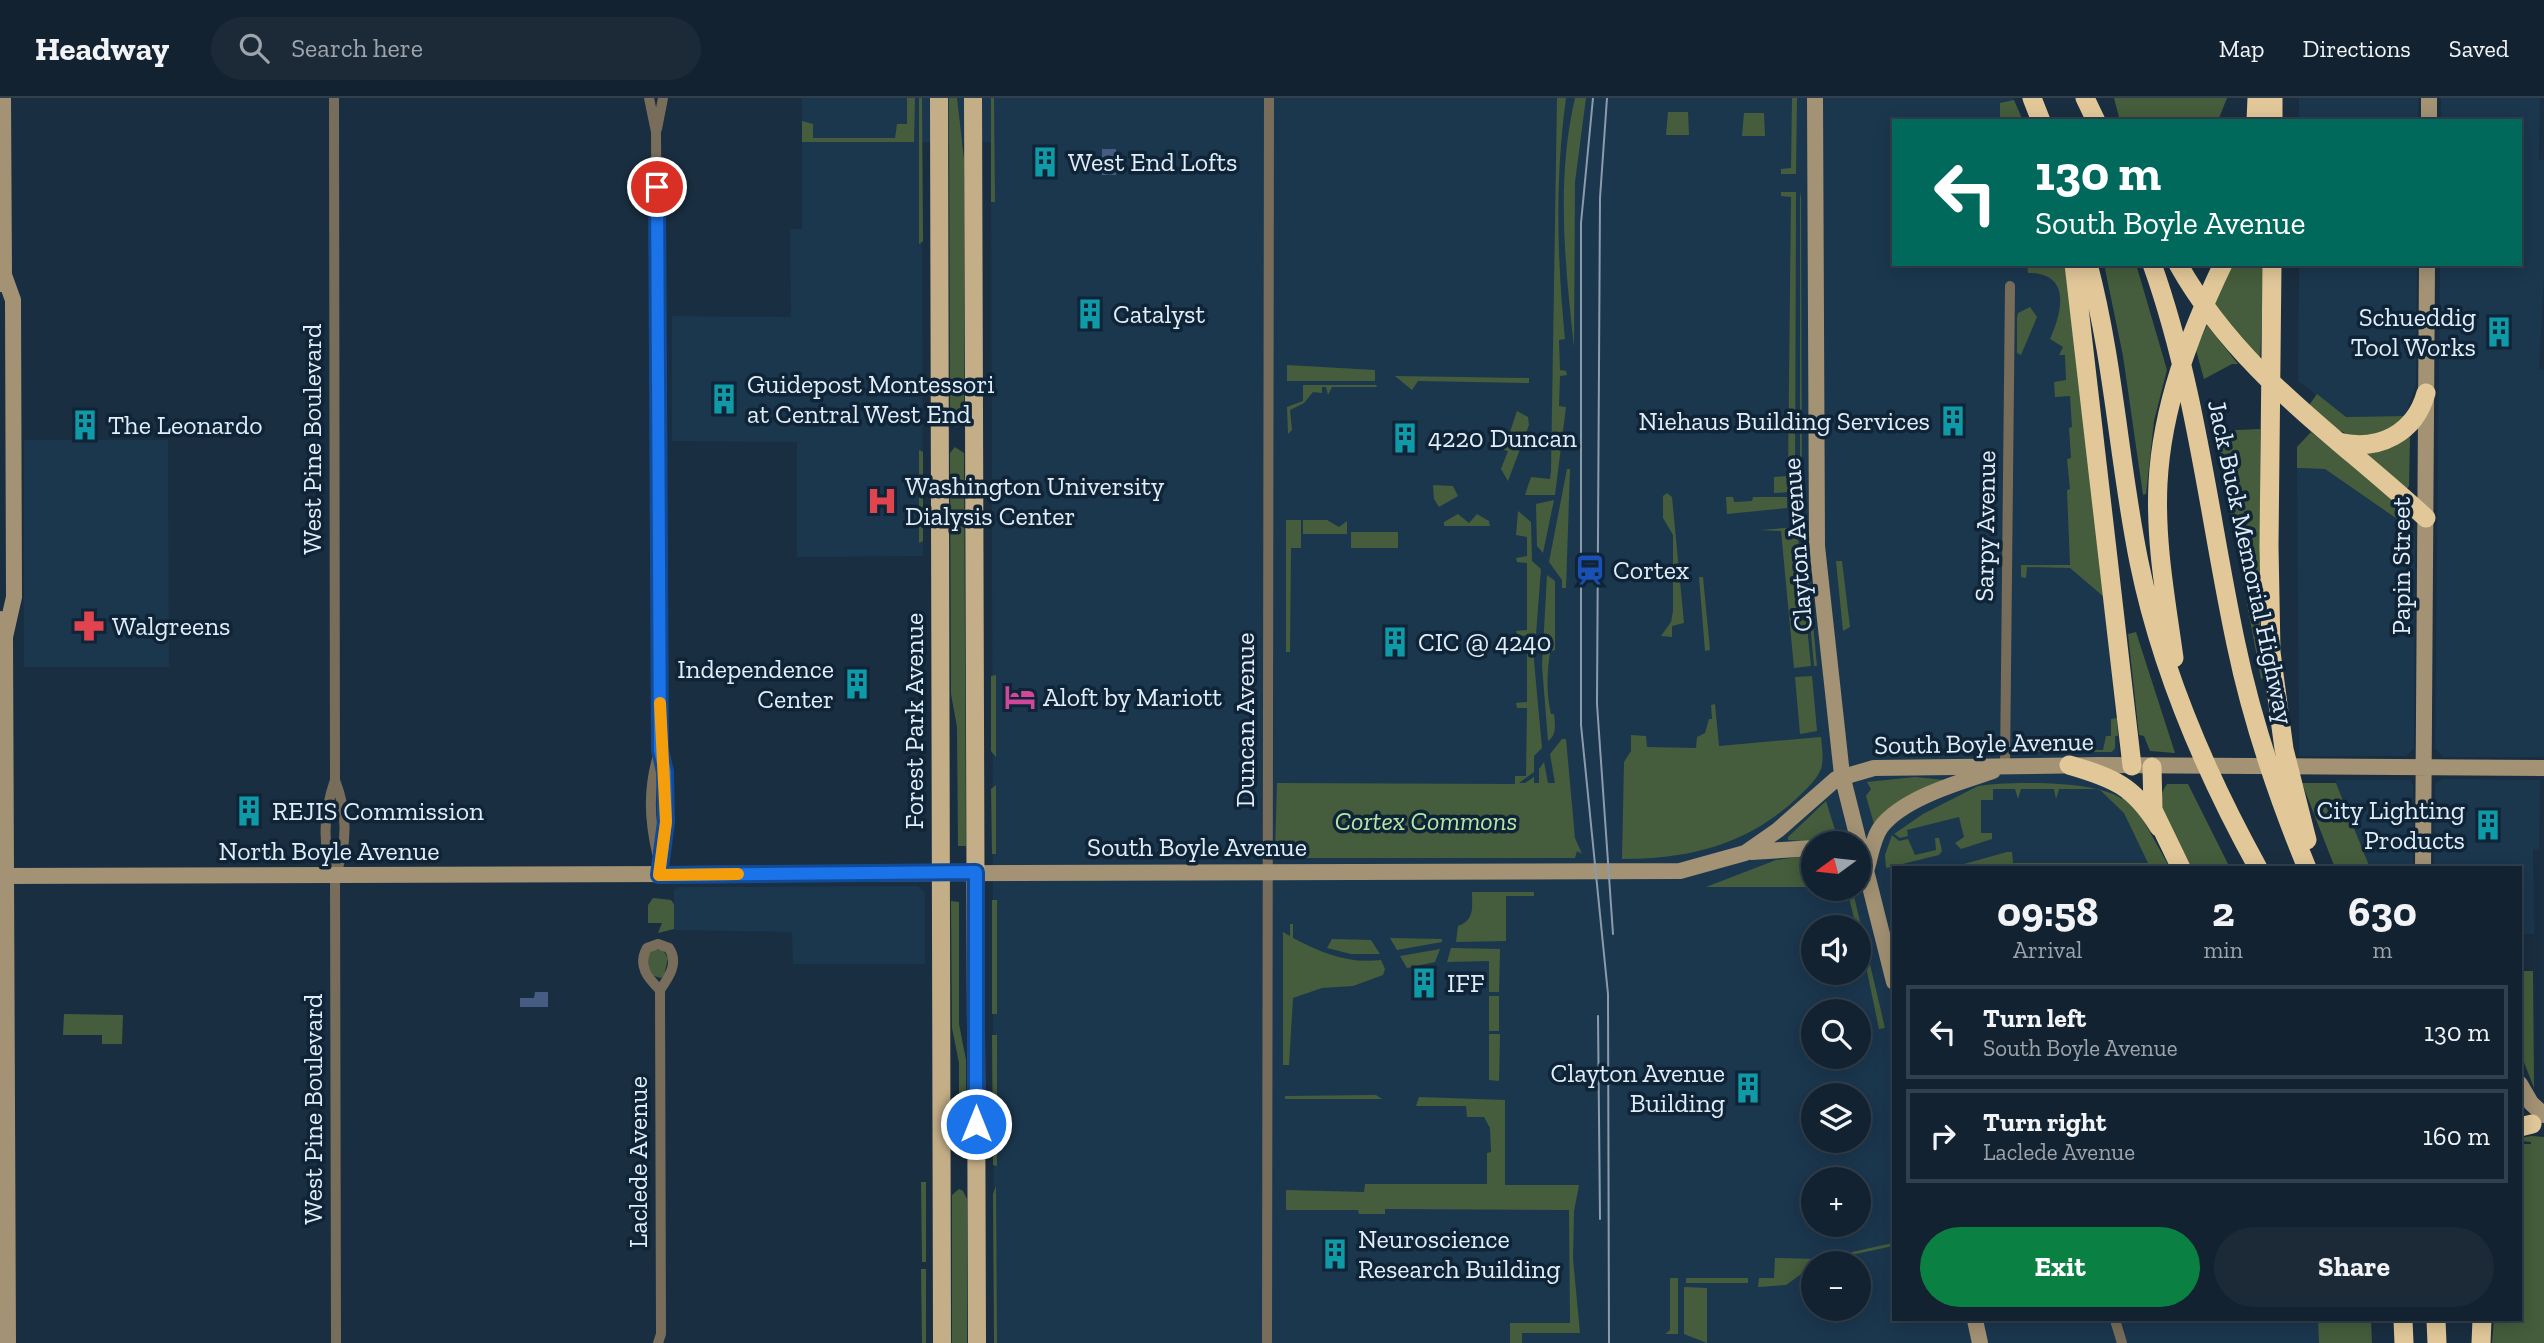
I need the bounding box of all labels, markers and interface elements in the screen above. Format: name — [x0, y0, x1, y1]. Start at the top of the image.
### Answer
search box — [211, 17, 701, 80]
text: Headway — [35, 29, 169, 68]
icon: search — [235, 29, 273, 67]
text: Search here — [291, 32, 423, 64]
text: Map — [2219, 34, 2265, 63]
text: Directions — [2303, 34, 2411, 63]
text: Saved — [2449, 34, 2509, 63]
text: 130 m — [2035, 144, 2161, 203]
building icon: West End Lofts — [1028, 145, 1062, 179]
place label: West End Lofts — [1068, 146, 1237, 178]
icon: left — [1920, 147, 2011, 238]
pin — [627, 157, 687, 217]
icon: arrive — [638, 168, 676, 206]
text: South Boyle Avenue — [2035, 204, 2306, 242]
building icon: Catalyst — [1073, 297, 1107, 331]
place label: Catalyst — [1113, 298, 1205, 330]
place label: Schueddig Tool Works — [2351, 301, 2476, 363]
building icon: Schueddig Tool Works — [2482, 315, 2516, 349]
street label: West Pine Boulevard — [296, 324, 328, 554]
place label: Guidepost Montessori at Central West End — [747, 368, 995, 430]
building icon: Guidepost Montessori at Central West End — [707, 382, 741, 416]
street label: Jack Buck Memorial Highway — [2201, 397, 2301, 728]
building icon: Niehaus Building Services — [1936, 404, 1970, 438]
place label: Niehaus Building Services — [1639, 405, 1930, 437]
building icon: The Leonardo — [68, 408, 102, 442]
place label: The Leonardo — [108, 409, 263, 441]
building icon: 4220 Duncan — [1388, 421, 1422, 455]
place label: 4220 Duncan — [1428, 422, 1577, 454]
street label: Sarpy Avenue — [1968, 450, 2002, 602]
street label: Clayton Avenue — [1775, 457, 1819, 633]
place label: Washington University Dialysis Center — [905, 470, 1165, 532]
hospital icon: Washington University Dialysis Center — [865, 484, 899, 518]
street label: Papin Street — [2385, 497, 2417, 635]
station icon: Cortex — [1573, 553, 1607, 587]
place label: Cortex — [1613, 554, 1689, 586]
pharmacy icon: Walgreens — [72, 609, 106, 643]
place label: Walgreens — [112, 610, 231, 642]
street label: Forest Park Avenue — [898, 613, 930, 829]
building icon: CIC @ 4240 — [1378, 625, 1412, 659]
place label: CIC @ 4240 — [1418, 626, 1551, 658]
street label: Duncan Avenue — [1229, 633, 1261, 807]
place label: Independence Center — [677, 653, 834, 715]
building icon: Independence Center — [840, 667, 874, 701]
hotel icon: Aloft by Mariott — [1003, 680, 1037, 714]
place label: Aloft by Mariott — [1043, 681, 1222, 713]
street label: South Boyle Avenue — [1874, 725, 2094, 761]
building icon: REJIS Commission — [232, 794, 266, 828]
place label: City Lighting Products — [2316, 794, 2465, 856]
place label: REJIS Commission — [272, 795, 484, 827]
park label: Cortex Commons — [1335, 805, 1517, 837]
building icon: City Lighting Products — [2471, 808, 2505, 842]
street label: South Boyle Avenue — [1087, 831, 1307, 863]
north arrow — [1801, 831, 1871, 901]
map controls — [1801, 831, 1871, 1321]
street label: North Boyle Avenue — [219, 835, 439, 867]
text: 09:58 — [1997, 886, 2099, 937]
text: 2 — [2212, 886, 2235, 937]
text: 630 — [2348, 886, 2417, 937]
button: sound — [1801, 915, 1871, 985]
text: Arrival — [2013, 936, 2082, 964]
text: min — [2204, 936, 2243, 964]
text: m — [2373, 936, 2392, 964]
building icon: IFF — [1407, 966, 1441, 1000]
place label: IFF — [1447, 967, 1484, 999]
street label: West Pine Boulevard — [297, 994, 329, 1224]
button: search — [1801, 999, 1871, 1069]
text: Turn left — [1983, 1002, 2086, 1034]
icon: left — [1924, 1013, 1962, 1051]
text: 130 m — [2424, 1016, 2490, 1048]
text: South Boyle Avenue — [1983, 1034, 2178, 1062]
place label: Clayton Avenue Building — [1551, 1057, 1725, 1119]
building icon: Clayton Avenue Building — [1731, 1071, 1765, 1105]
street label: Laclede Avenue — [622, 1076, 654, 1248]
button: layers — [1801, 1083, 1871, 1153]
position arrow — [939, 1087, 1013, 1161]
text: Turn right — [1983, 1106, 2106, 1138]
icon: right — [1924, 1117, 1962, 1155]
text: 160 m — [2423, 1120, 2490, 1152]
text: Laclede Avenue — [1983, 1138, 2135, 1166]
button: + — [1801, 1167, 1871, 1237]
place label: Neuroscience Research Building — [1358, 1223, 1560, 1285]
button: Exit — [1920, 1227, 2200, 1307]
button: Share — [2214, 1227, 2494, 1307]
building icon: Neuroscience Research Building — [1318, 1237, 1352, 1271]
button: − — [1801, 1251, 1871, 1321]

